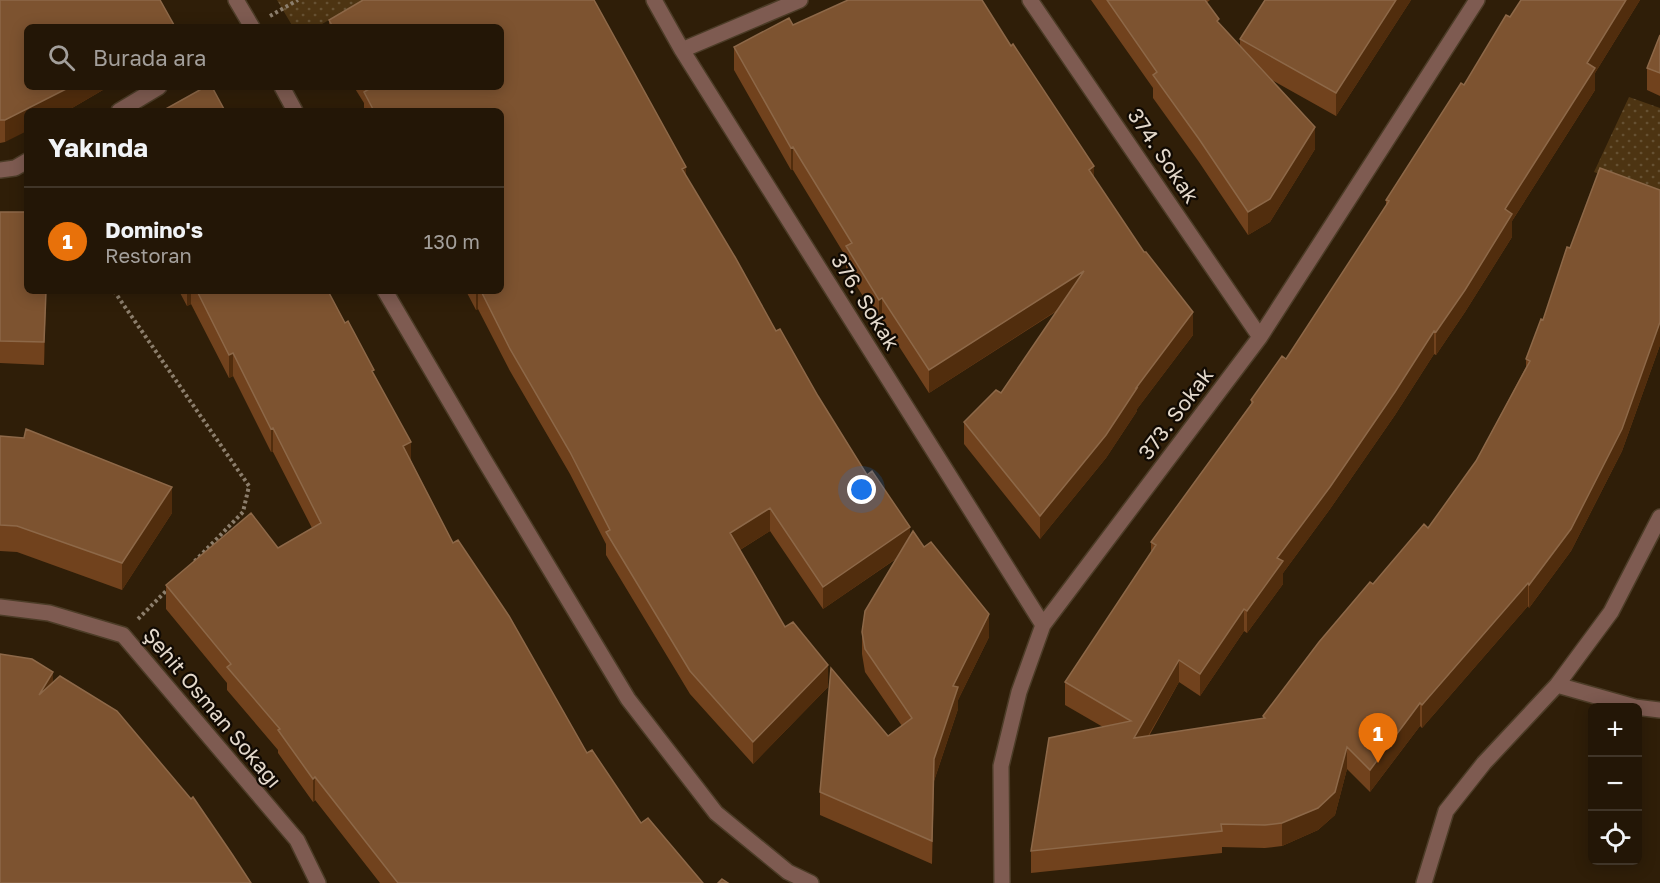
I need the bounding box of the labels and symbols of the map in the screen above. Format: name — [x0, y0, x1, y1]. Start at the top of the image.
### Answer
street label: 374. Sokak — [1123, 103, 1205, 208]
street label: 376. Sokak — [826, 248, 906, 355]
street label: 373. Sokak — [1132, 362, 1218, 465]
your location — [847, 475, 876, 504]
street label: Şehit Osman Sokağı — [138, 622, 287, 793]
pin: 1 — [1358, 714, 1398, 763]

